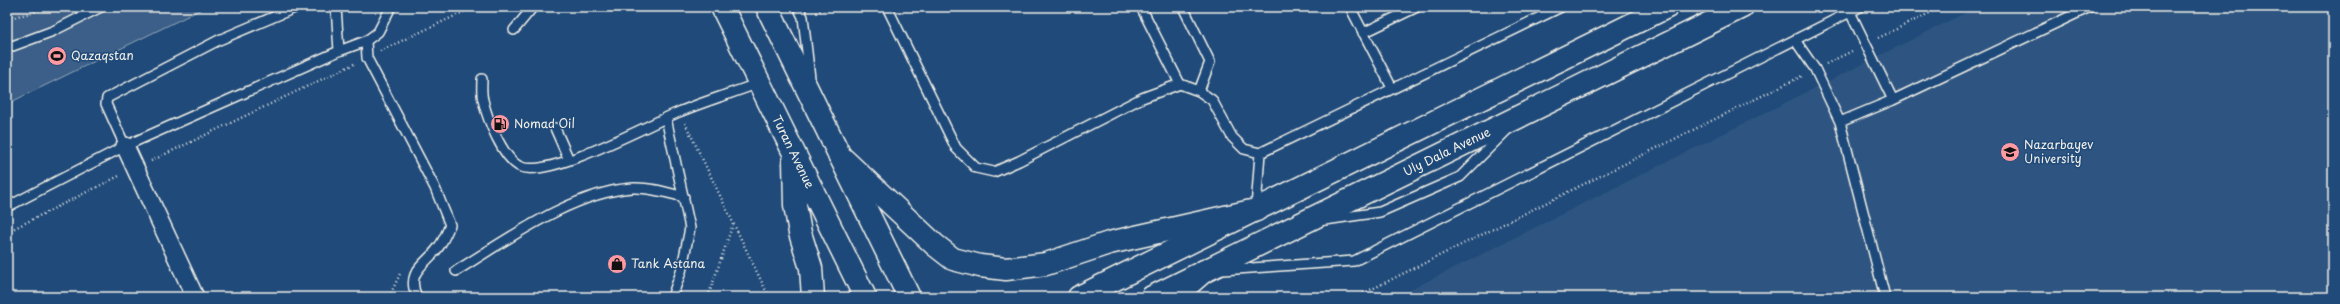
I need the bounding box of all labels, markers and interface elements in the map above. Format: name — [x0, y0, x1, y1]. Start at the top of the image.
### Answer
sports icon: Qazaqstan — [46, 45, 68, 67]
place label: Qazaqstan — [71, 46, 134, 64]
street label: Turan Avenue — [768, 112, 820, 192]
fuel station icon: Nomad Oil — [489, 113, 511, 135]
place label: Nomad Oil — [514, 114, 575, 132]
street label: Uly Dala Avenue — [1400, 122, 1494, 180]
place label: Nazarbayev University — [2024, 135, 2093, 167]
school or university icon: Nazarbayev University — [1999, 141, 2021, 163]
shop icon: Tank Astana — [606, 253, 628, 275]
place label: Tank Astana — [631, 254, 705, 272]

